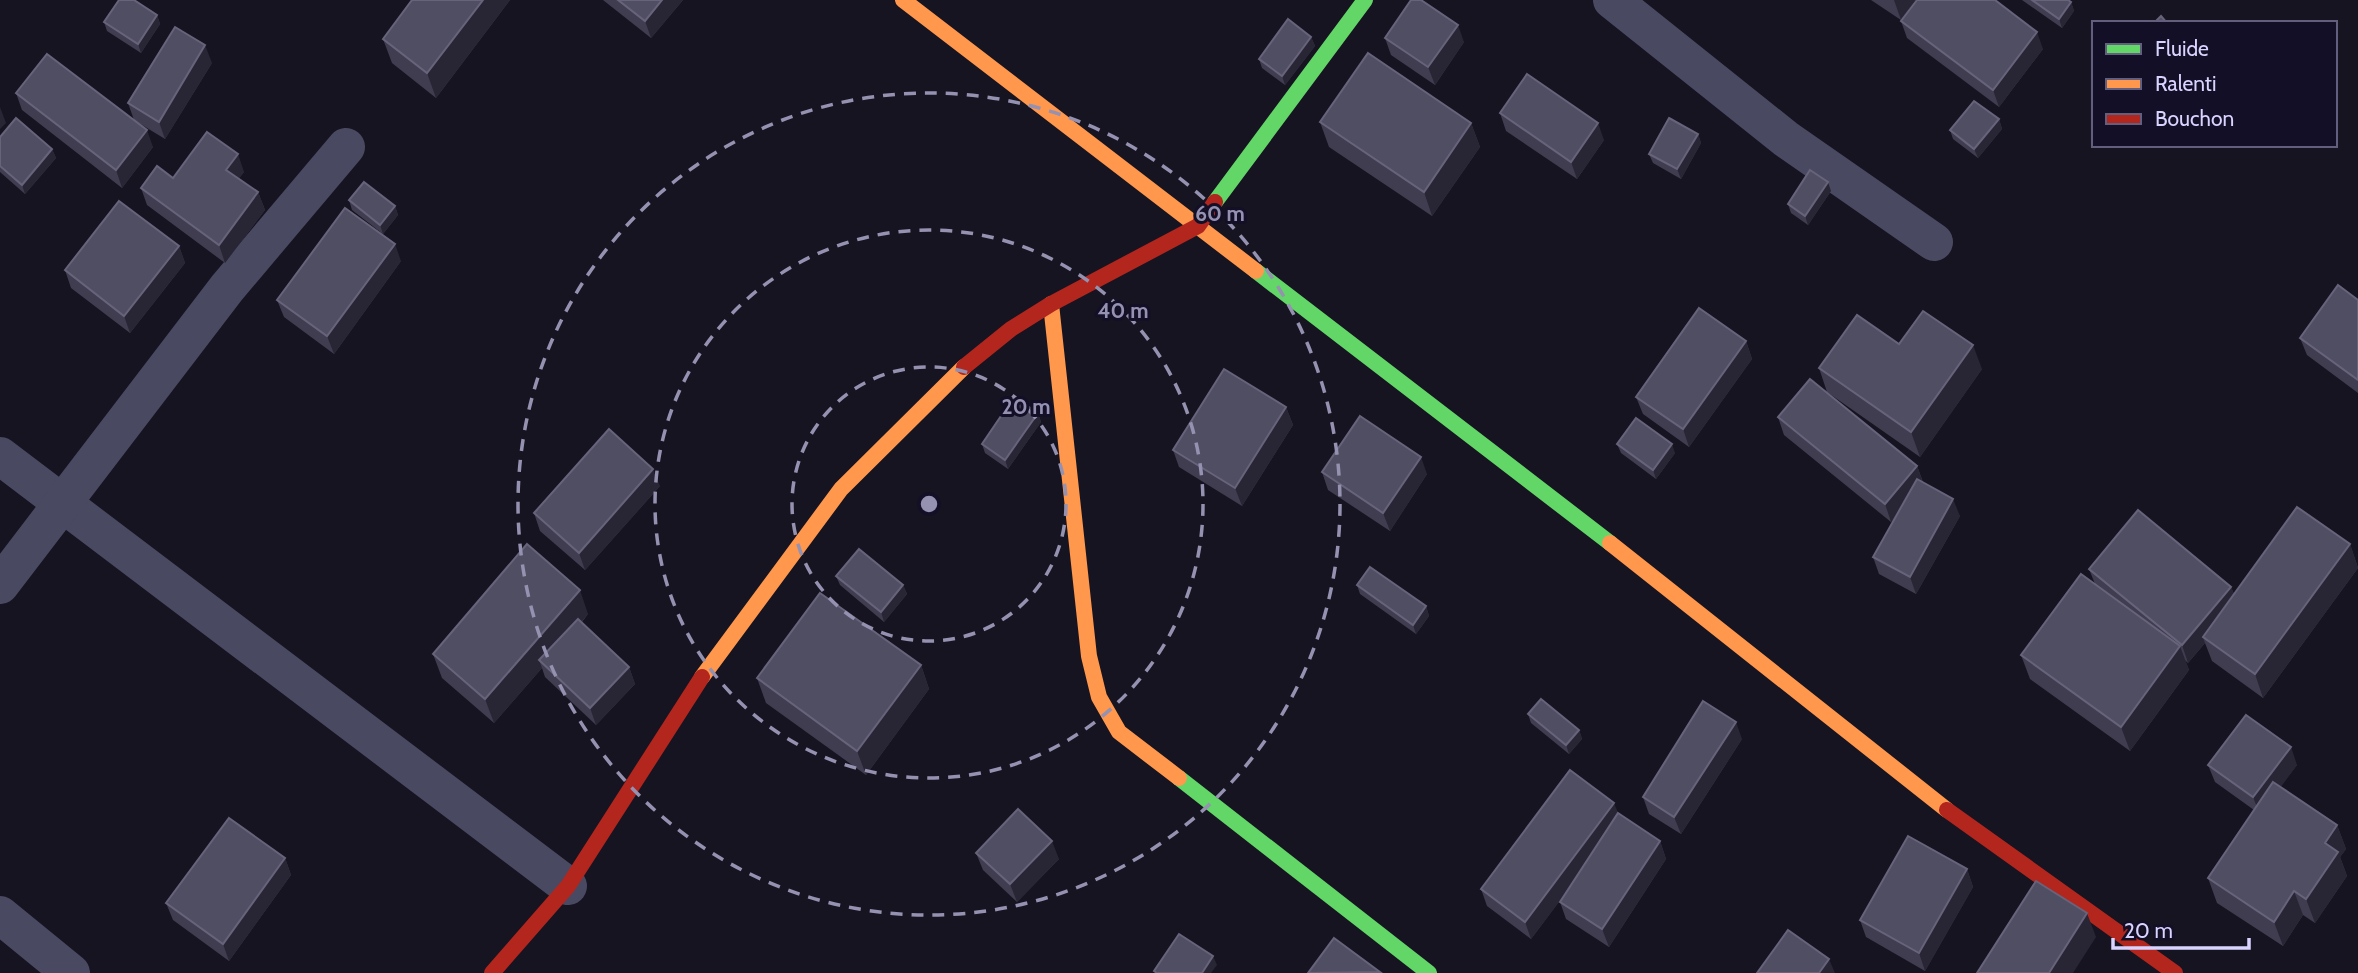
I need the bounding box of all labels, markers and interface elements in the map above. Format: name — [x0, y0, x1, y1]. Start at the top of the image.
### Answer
legend — [2092, 21, 2337, 147]
text: Fluide — [2155, 36, 2209, 61]
text: Ralenti — [2155, 71, 2216, 96]
text: Bouchon — [2155, 106, 2234, 131]
text: 60 m — [1195, 201, 1245, 226]
text: 40 m — [1098, 298, 1148, 323]
text: 20 m — [1002, 394, 1050, 419]
centre of rings — [917, 492, 941, 516]
scale bar — [2113, 906, 2250, 950]
text: 20 m — [2124, 918, 2173, 943]

